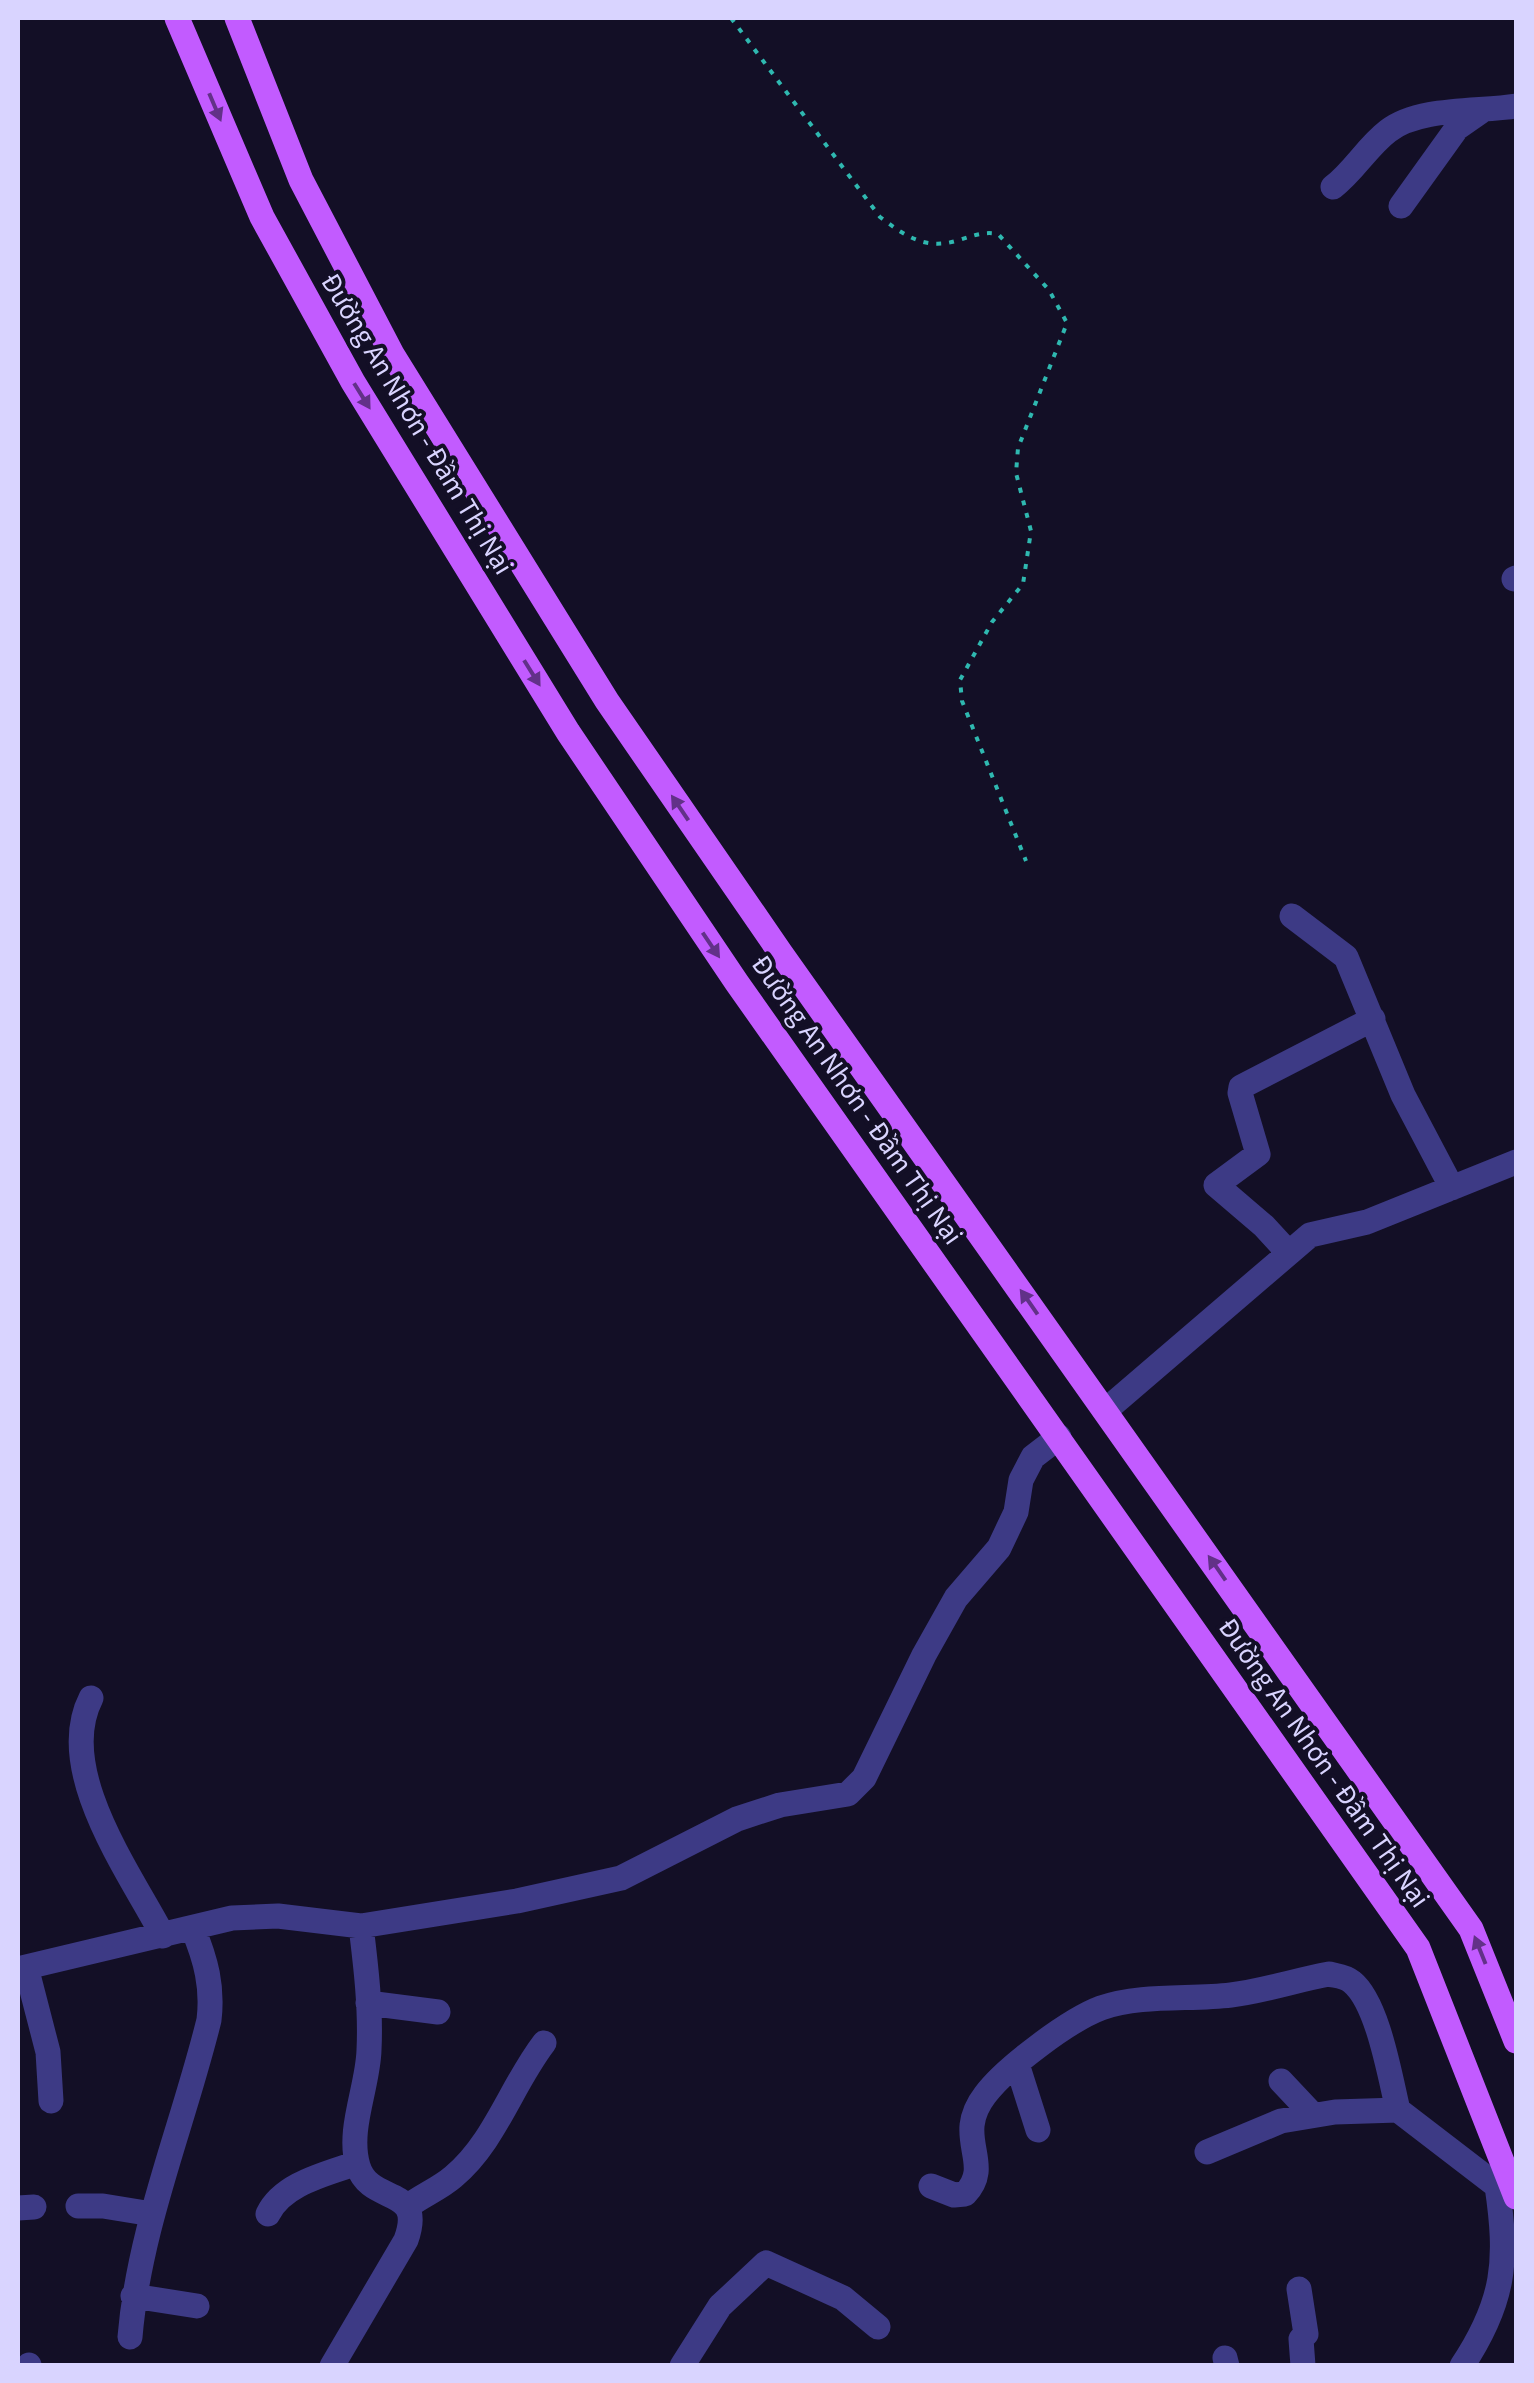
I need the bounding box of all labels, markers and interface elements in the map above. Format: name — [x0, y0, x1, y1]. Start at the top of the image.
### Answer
one-way arrow — [207, 92, 223, 122]
street label: Đường An Nhơn - Đầm Thị Nại — [311, 266, 523, 582]
one-way arrow — [352, 383, 371, 410]
one-way arrow — [522, 660, 541, 687]
one-way arrow — [671, 794, 690, 821]
one-way arrow — [701, 931, 720, 958]
street label: Đường An Nhơn - Đầm Thị Nại — [741, 947, 973, 1253]
one-way arrow — [1020, 1288, 1040, 1315]
one-way arrow — [1207, 1554, 1227, 1581]
street label: Đường An Nhơn - Đầm Thị Nại — [1208, 1610, 1440, 1916]
one-way arrow — [1471, 1935, 1487, 1965]

